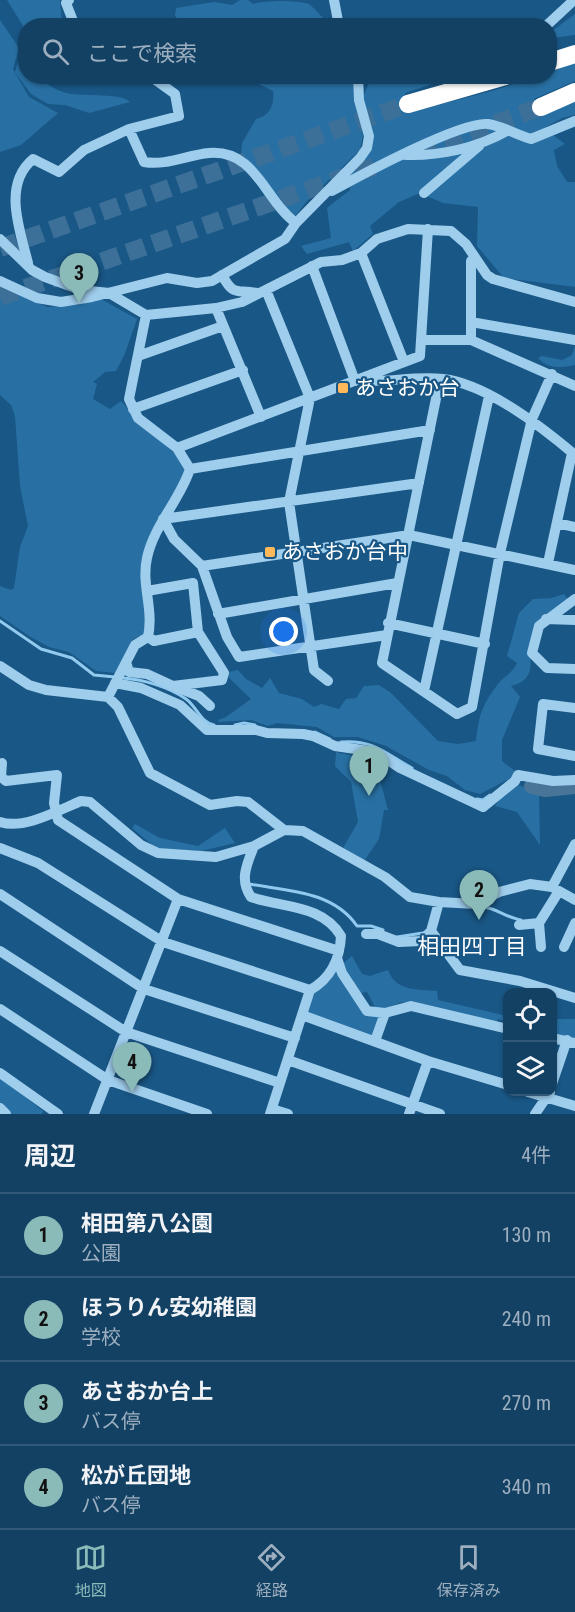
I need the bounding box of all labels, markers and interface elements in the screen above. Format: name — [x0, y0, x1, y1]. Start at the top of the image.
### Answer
search box — [18, 18, 557, 84]
icon: search — [39, 35, 72, 68]
text: ここで検索 — [87, 41, 197, 66]
pin: 3 — [60, 254, 98, 303]
place label: あさおか台 — [355, 376, 460, 400]
marker: あさおか台 — [336, 381, 350, 395]
place label: あさおか台中 — [282, 540, 408, 564]
marker: あさおか台中 — [263, 545, 277, 559]
your location — [269, 617, 298, 646]
pin: 1 — [350, 746, 388, 796]
pin: 2 — [460, 870, 498, 920]
district label: 相田四丁目 — [417, 934, 527, 959]
map controls — [503, 988, 557, 1096]
button: locate — [503, 988, 557, 1042]
pin: 4 — [112, 1042, 152, 1092]
button: layers — [503, 1042, 557, 1096]
text: 周辺 — [24, 1141, 76, 1171]
text: 4件 — [521, 1143, 551, 1167]
text: 相田第八公園 — [81, 1211, 213, 1236]
text: 1 — [38, 1223, 49, 1247]
text: 130 m — [502, 1223, 551, 1247]
text: 公園 — [81, 1241, 121, 1265]
text: ほうりん安幼稚園 — [81, 1295, 257, 1320]
text: 2 — [38, 1307, 49, 1331]
text: 240 m — [502, 1307, 551, 1331]
text: 学校 — [81, 1325, 121, 1349]
text: あさおか台上 — [81, 1379, 213, 1404]
text: 3 — [38, 1391, 49, 1415]
text: 270 m — [502, 1391, 551, 1415]
text: バス停 — [81, 1409, 141, 1433]
text: 松が丘団地 — [81, 1463, 191, 1488]
text: 4 — [38, 1475, 49, 1499]
text: 340 m — [502, 1475, 551, 1499]
text: バス停 — [81, 1493, 141, 1517]
tab: 地図 — [74, 1541, 107, 1601]
tab: 経路 — [255, 1541, 288, 1601]
tab: 保存済み — [437, 1541, 501, 1601]

